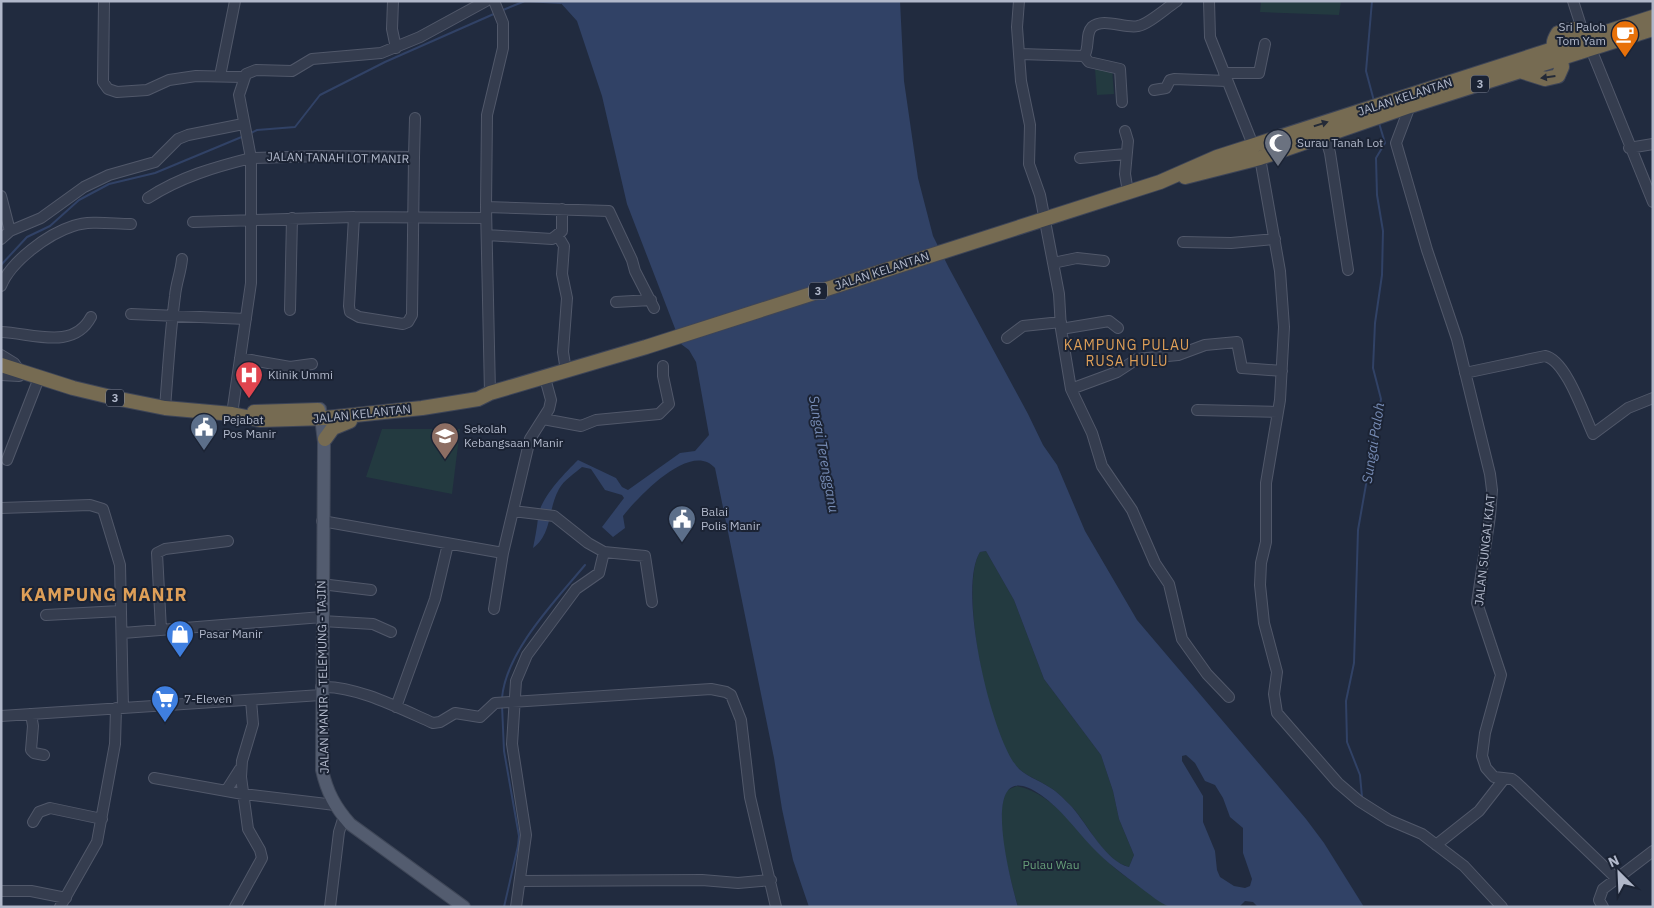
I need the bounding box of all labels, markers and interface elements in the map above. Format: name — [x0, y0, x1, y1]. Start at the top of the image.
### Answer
place label: Sri Paloh Tom Yam — [1556, 19, 1606, 48]
cafe icon: Sri Paloh Tom Yam — [1610, 19, 1640, 58]
one-way arrow — [1539, 73, 1555, 81]
street label: JALAN KELANTAN — [1356, 74, 1454, 119]
road number: 3 — [1471, 76, 1489, 92]
one-way arrow — [1313, 119, 1328, 127]
mosque icon: Surau Tanah Lot — [1263, 128, 1293, 167]
place label: Surau Tanah Lot — [1297, 135, 1383, 150]
street label: JALAN TANAH LOT MANIR — [267, 149, 410, 166]
street label: JALAN KELANTAN — [833, 248, 931, 293]
road number: 3 — [809, 282, 827, 300]
district label: KAMPUNG PULAU RUSA HULU — [1064, 336, 1190, 370]
hospital icon: Klinik Ummi — [234, 360, 264, 399]
place label: Klinik Ummi — [268, 367, 333, 382]
road number: 3 — [106, 389, 124, 406]
water label: Sungai Terengganu — [805, 394, 843, 514]
street label: JALAN KELANTAN — [312, 401, 412, 426]
water label: Sungai Paloh — [1358, 401, 1388, 485]
public building icon: Pejabat Pos Manir — [189, 412, 219, 451]
place label: Pejabat Pos Manir — [223, 412, 276, 441]
school or university icon: Sekolah Kebangsaan Manir — [430, 421, 460, 460]
place label: Sekolah Kebangsaan Manir — [464, 421, 564, 450]
street label: JALAN SUNGAI KIAT — [1471, 493, 1498, 607]
public building icon: Balai Polis Manir — [667, 504, 697, 543]
place label: Balai Polis Manir — [701, 504, 761, 533]
street label: JALAN MANIR - TELEMUNG - TAJIN — [313, 580, 332, 774]
district label: KAMPUNG MANIR — [20, 583, 188, 606]
shop icon: Pasar Manir — [165, 619, 195, 658]
place label: Pasar Manir — [199, 626, 263, 641]
supermarket icon: 7-Eleven — [150, 684, 180, 723]
place label: 7-Eleven — [184, 691, 232, 706]
north arrow — [1594, 848, 1644, 898]
text: N — [1605, 851, 1622, 871]
park label: Pulau Wau — [1022, 857, 1080, 872]

